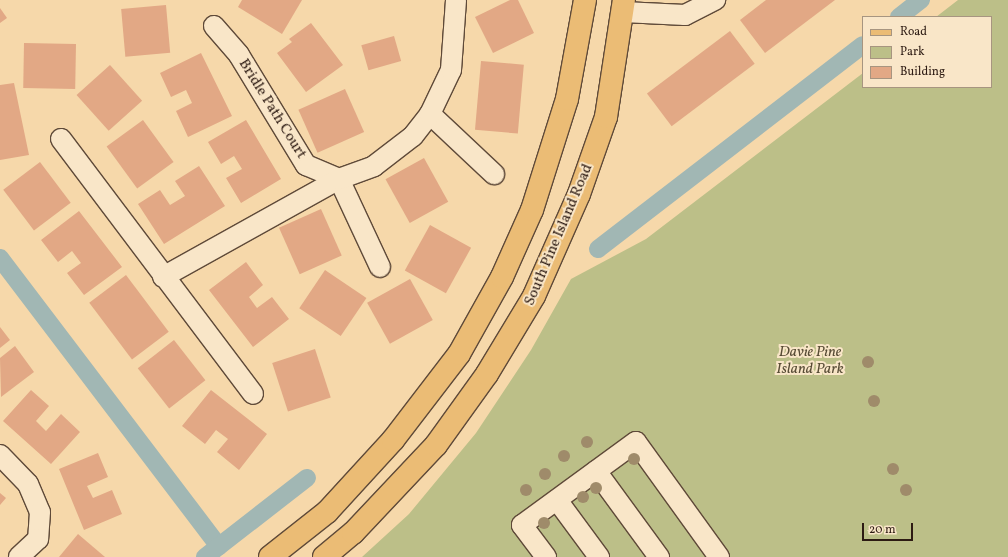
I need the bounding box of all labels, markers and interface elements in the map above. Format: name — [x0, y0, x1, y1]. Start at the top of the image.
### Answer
legend — [862, 16, 992, 88]
text: Road — [900, 24, 927, 40]
text: Park — [900, 44, 925, 60]
street label: Bridle Path Court — [234, 56, 310, 162]
text: Building — [900, 64, 945, 80]
street label: South Pine Island Road — [521, 161, 597, 309]
park label: Davie Pine Island Park — [776, 343, 844, 378]
scale bar — [864, 515, 915, 541]
text: 20 m — [869, 522, 896, 538]

